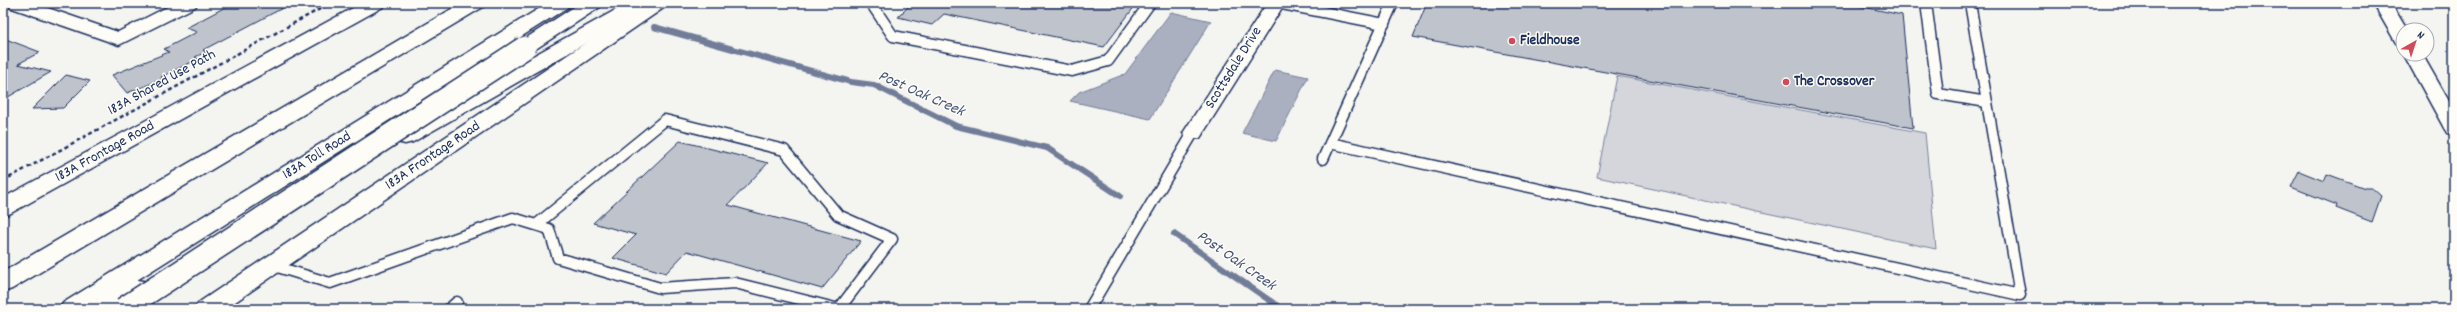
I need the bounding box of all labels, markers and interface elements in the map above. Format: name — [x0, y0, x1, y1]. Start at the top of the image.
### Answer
street label: Scottsdale Drive — [1200, 22, 1268, 113]
north arrow — [2395, 22, 2435, 62]
text: N — [2413, 28, 2428, 44]
place label: Fieldhouse — [1520, 30, 1580, 52]
marker: Fieldhouse — [1507, 36, 1517, 46]
street label: 183A Shared Use Path — [104, 44, 220, 122]
water label: Post Oak Creek — [874, 65, 969, 124]
place label: The Crossover — [1794, 71, 1875, 93]
marker: The Crossover — [1781, 77, 1791, 87]
street label: 183A Frontage Road — [51, 116, 159, 188]
street label: 183A Frontage Road — [381, 116, 485, 196]
street label: 183A Toll Road — [278, 126, 356, 186]
water label: Post Oak Creek — [1192, 225, 1281, 298]

